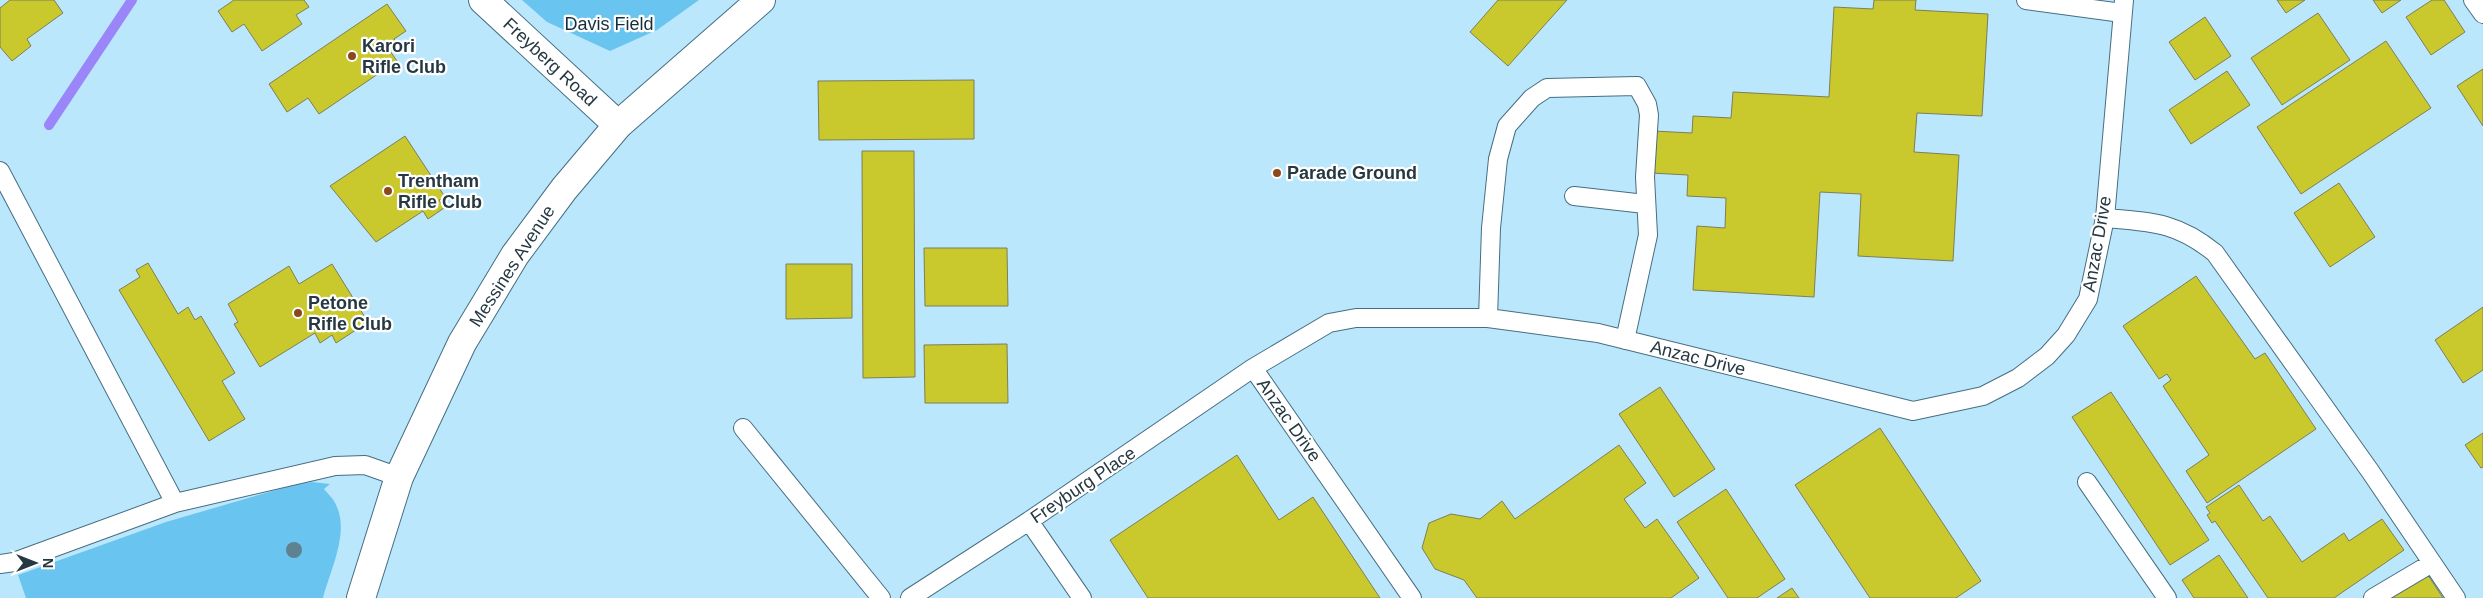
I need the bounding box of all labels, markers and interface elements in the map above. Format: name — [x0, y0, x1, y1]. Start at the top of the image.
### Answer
street label: Freyberg Road — [499, 14, 601, 110]
park label: Davis Field — [564, 14, 654, 34]
place label: Karori Rifle Club — [362, 36, 446, 77]
marker: Karori Rifle Club — [346, 50, 358, 62]
place label: Parade Ground — [1287, 163, 1417, 183]
marker: Parade Ground — [1271, 167, 1283, 179]
place label: Trentham Rifle Club — [398, 171, 482, 212]
marker: Trentham Rifle Club — [382, 185, 394, 197]
street label: Anzac Drive — [2079, 194, 2115, 294]
street label: Messines Avenue — [465, 202, 559, 330]
place label: Petone Rifle Club — [308, 293, 392, 334]
marker: Petone Rifle Club — [292, 307, 304, 319]
street label: Anzac Drive — [1649, 337, 1747, 379]
street label: Anzac Drive — [1253, 375, 1325, 465]
street label: Freyburg Place — [1027, 443, 1139, 527]
north arrow — [10, 538, 60, 588]
text: N — [40, 558, 56, 568]

